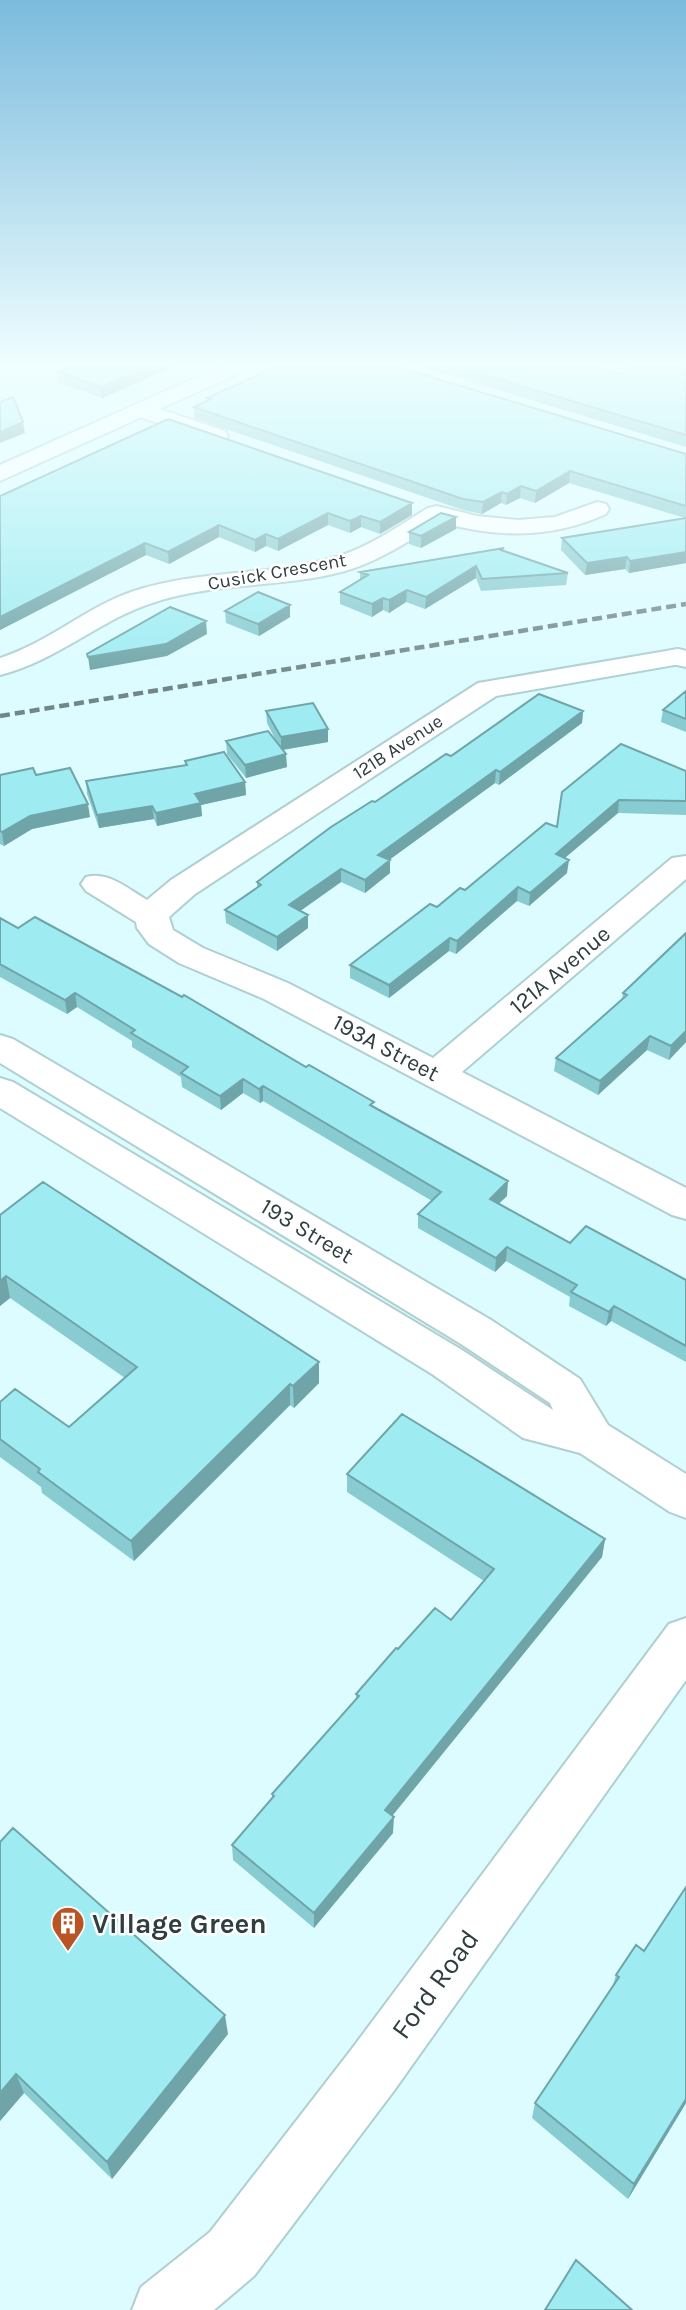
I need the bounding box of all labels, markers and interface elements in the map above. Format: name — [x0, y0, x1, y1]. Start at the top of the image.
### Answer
street label: Cusick Crescent — [206, 549, 348, 595]
street label: 121B Avenue — [349, 710, 447, 784]
street label: 121A Avenue — [504, 920, 616, 1020]
street label: 193A Street — [328, 1009, 444, 1087]
street label: 193 Street — [256, 1193, 358, 1269]
building icon: Village Green — [49, 1904, 87, 1953]
place label: Village Green — [92, 1907, 267, 1940]
street label: Ford Road — [384, 1923, 486, 2045]

